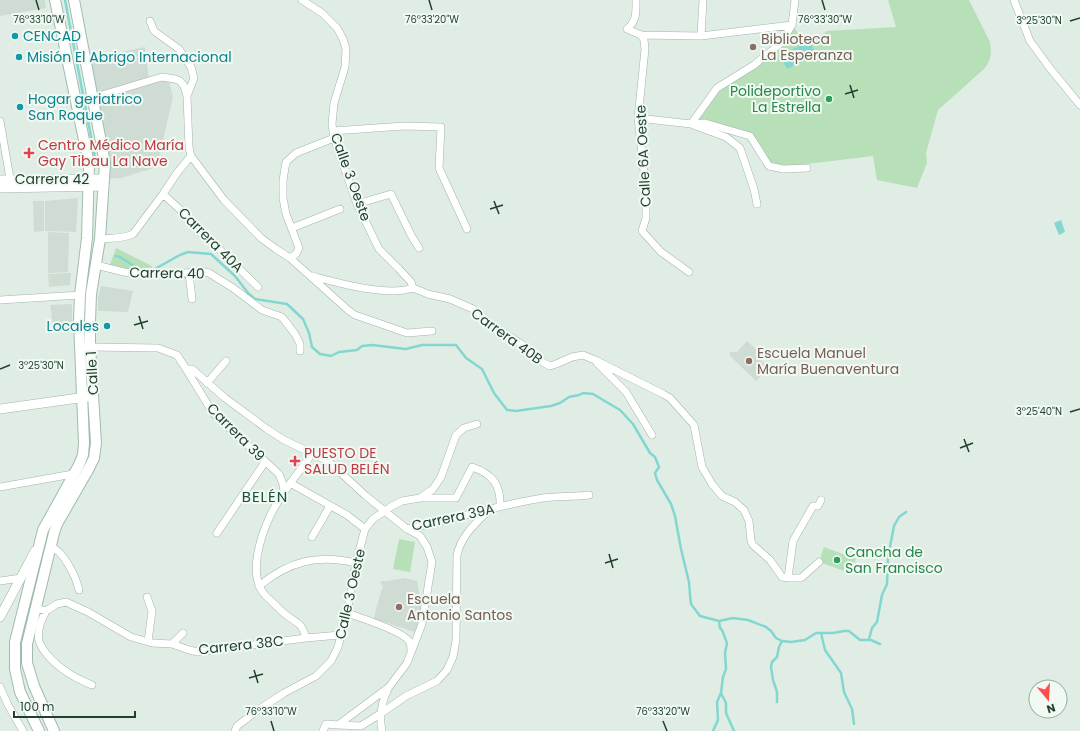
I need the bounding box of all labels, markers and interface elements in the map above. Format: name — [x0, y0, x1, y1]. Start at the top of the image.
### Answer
text: 76°33'10"W — [13, 12, 65, 27]
text: 76°33'20"W — [405, 12, 459, 27]
text: 76°33'30"W — [798, 12, 852, 27]
text: 3°25'30"N — [1016, 13, 1062, 28]
place label: CENCAD — [23, 26, 81, 46]
place label: Biblioteca La Esperanza — [761, 29, 852, 65]
marker: CENCAD — [10, 31, 20, 41]
marker: Biblioteca La Esperanza — [748, 42, 758, 52]
place label: Misión El Abrigo Internacional — [27, 47, 232, 67]
marker: Misión El Abrigo Internacional — [14, 52, 24, 62]
place label: Polideportivo La Estrella — [730, 81, 821, 117]
place label: Hogar geriatrico San Roque — [28, 89, 142, 125]
marker: Polideportivo La Estrella — [824, 94, 834, 104]
marker: Hogar geriatrico San Roque — [15, 102, 25, 112]
street label: Calle 6A Oeste — [630, 104, 656, 208]
street label: Calle 3 Oeste — [326, 130, 376, 224]
place label: Centro Médico María Gay Tibau La Nave — [38, 135, 184, 171]
marker: Centro Médico María Gay Tibau La Nave — [23, 147, 35, 159]
street label: Carrera 42 — [15, 169, 89, 189]
street label: Carrera 40A — [174, 203, 248, 277]
street label: Carrera 40 — [129, 262, 205, 284]
street label: Carrera 40B — [467, 303, 547, 369]
place label: Locales — [47, 316, 99, 336]
marker: Locales — [102, 321, 112, 331]
place label: Escuela Manuel María Buenaventura — [757, 343, 899, 379]
street label: Calle 1 — [81, 350, 103, 396]
marker: Escuela Manuel María Buenaventura — [744, 356, 754, 366]
text: 3°25'30"N — [18, 358, 64, 373]
street label: Carrera 39 — [202, 398, 270, 466]
text: 3°25'40"N — [1016, 404, 1062, 419]
place label: PUESTO DE SALUD BELÉN — [304, 443, 390, 479]
marker: PUESTO DE SALUD BELÉN — [289, 455, 301, 467]
district label: BELÉN — [242, 486, 288, 507]
street label: Carrera 39A — [410, 498, 496, 536]
place label: Cancha de San Francisco — [845, 542, 943, 578]
street label: Calle 3 Oeste — [330, 546, 370, 641]
marker: Cancha de San Francisco — [832, 555, 842, 565]
place label: Escuela Antonio Santos — [407, 589, 513, 625]
marker: Escuela Antonio Santos — [394, 602, 404, 612]
street label: Carrera 38C — [197, 631, 285, 659]
north arrow — [1028, 679, 1068, 719]
scale bar — [14, 693, 135, 719]
text: 100 m — [20, 698, 54, 715]
text: N — [1045, 700, 1058, 717]
text: 76°33'10"W — [245, 704, 297, 719]
text: 76°33'20"W — [636, 704, 690, 719]

